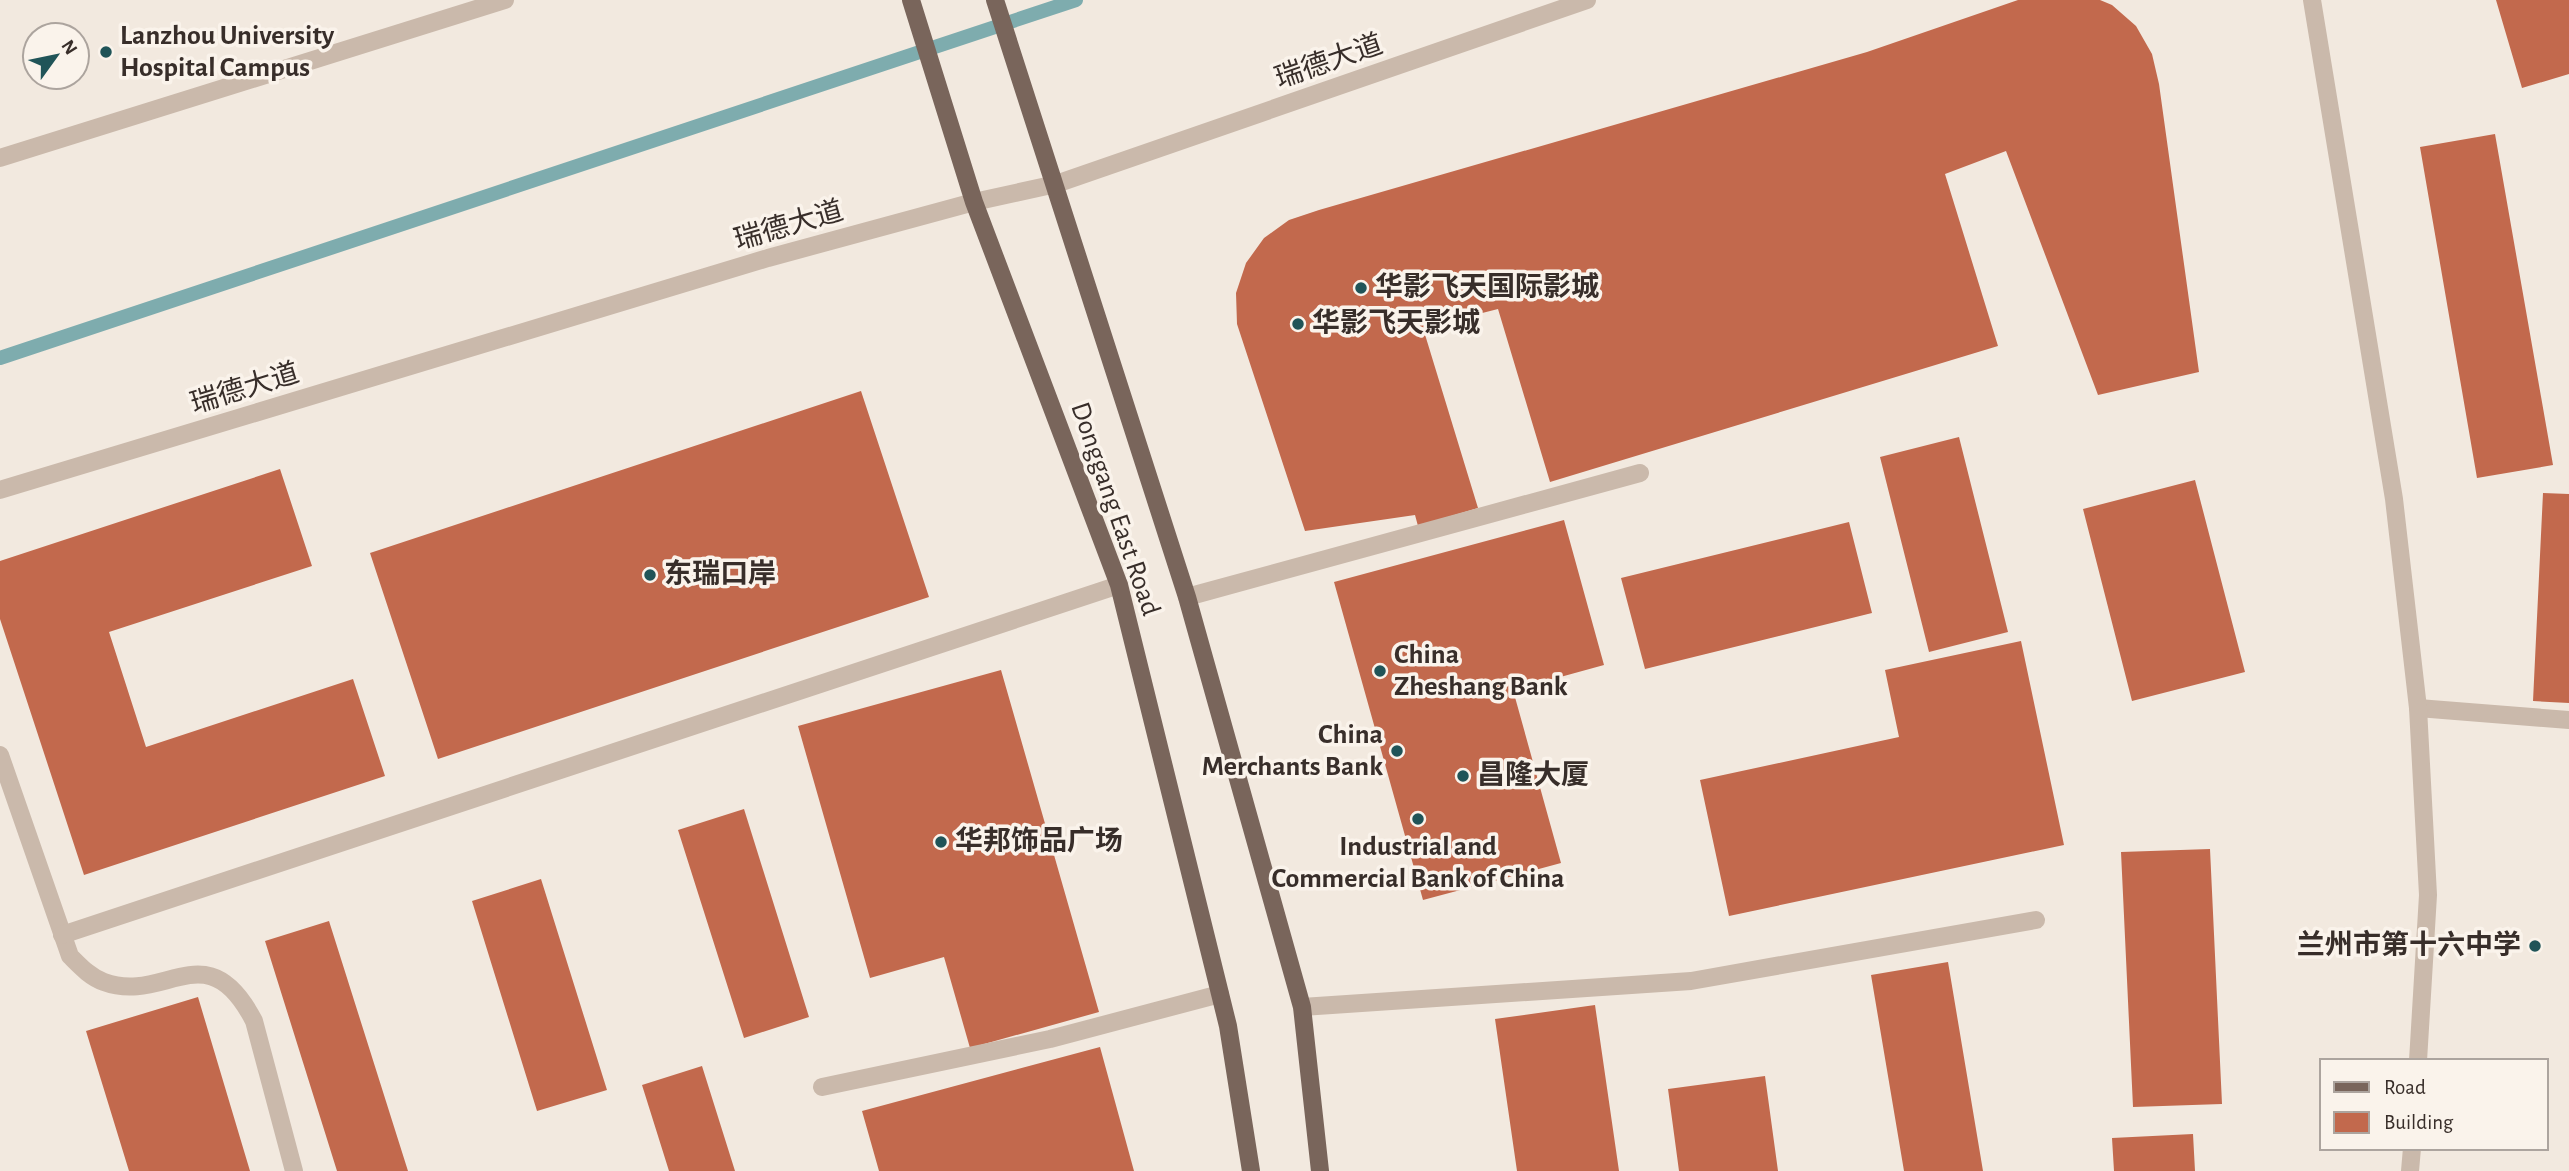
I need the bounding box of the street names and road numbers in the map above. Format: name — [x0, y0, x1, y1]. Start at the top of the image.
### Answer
street label: 瑞德大道 — [1271, 29, 1387, 93]
street label: 瑞德大道 — [731, 195, 847, 255]
street label: 瑞德大道 — [187, 357, 303, 419]
street label: Donggang East Road — [1065, 399, 1165, 619]

